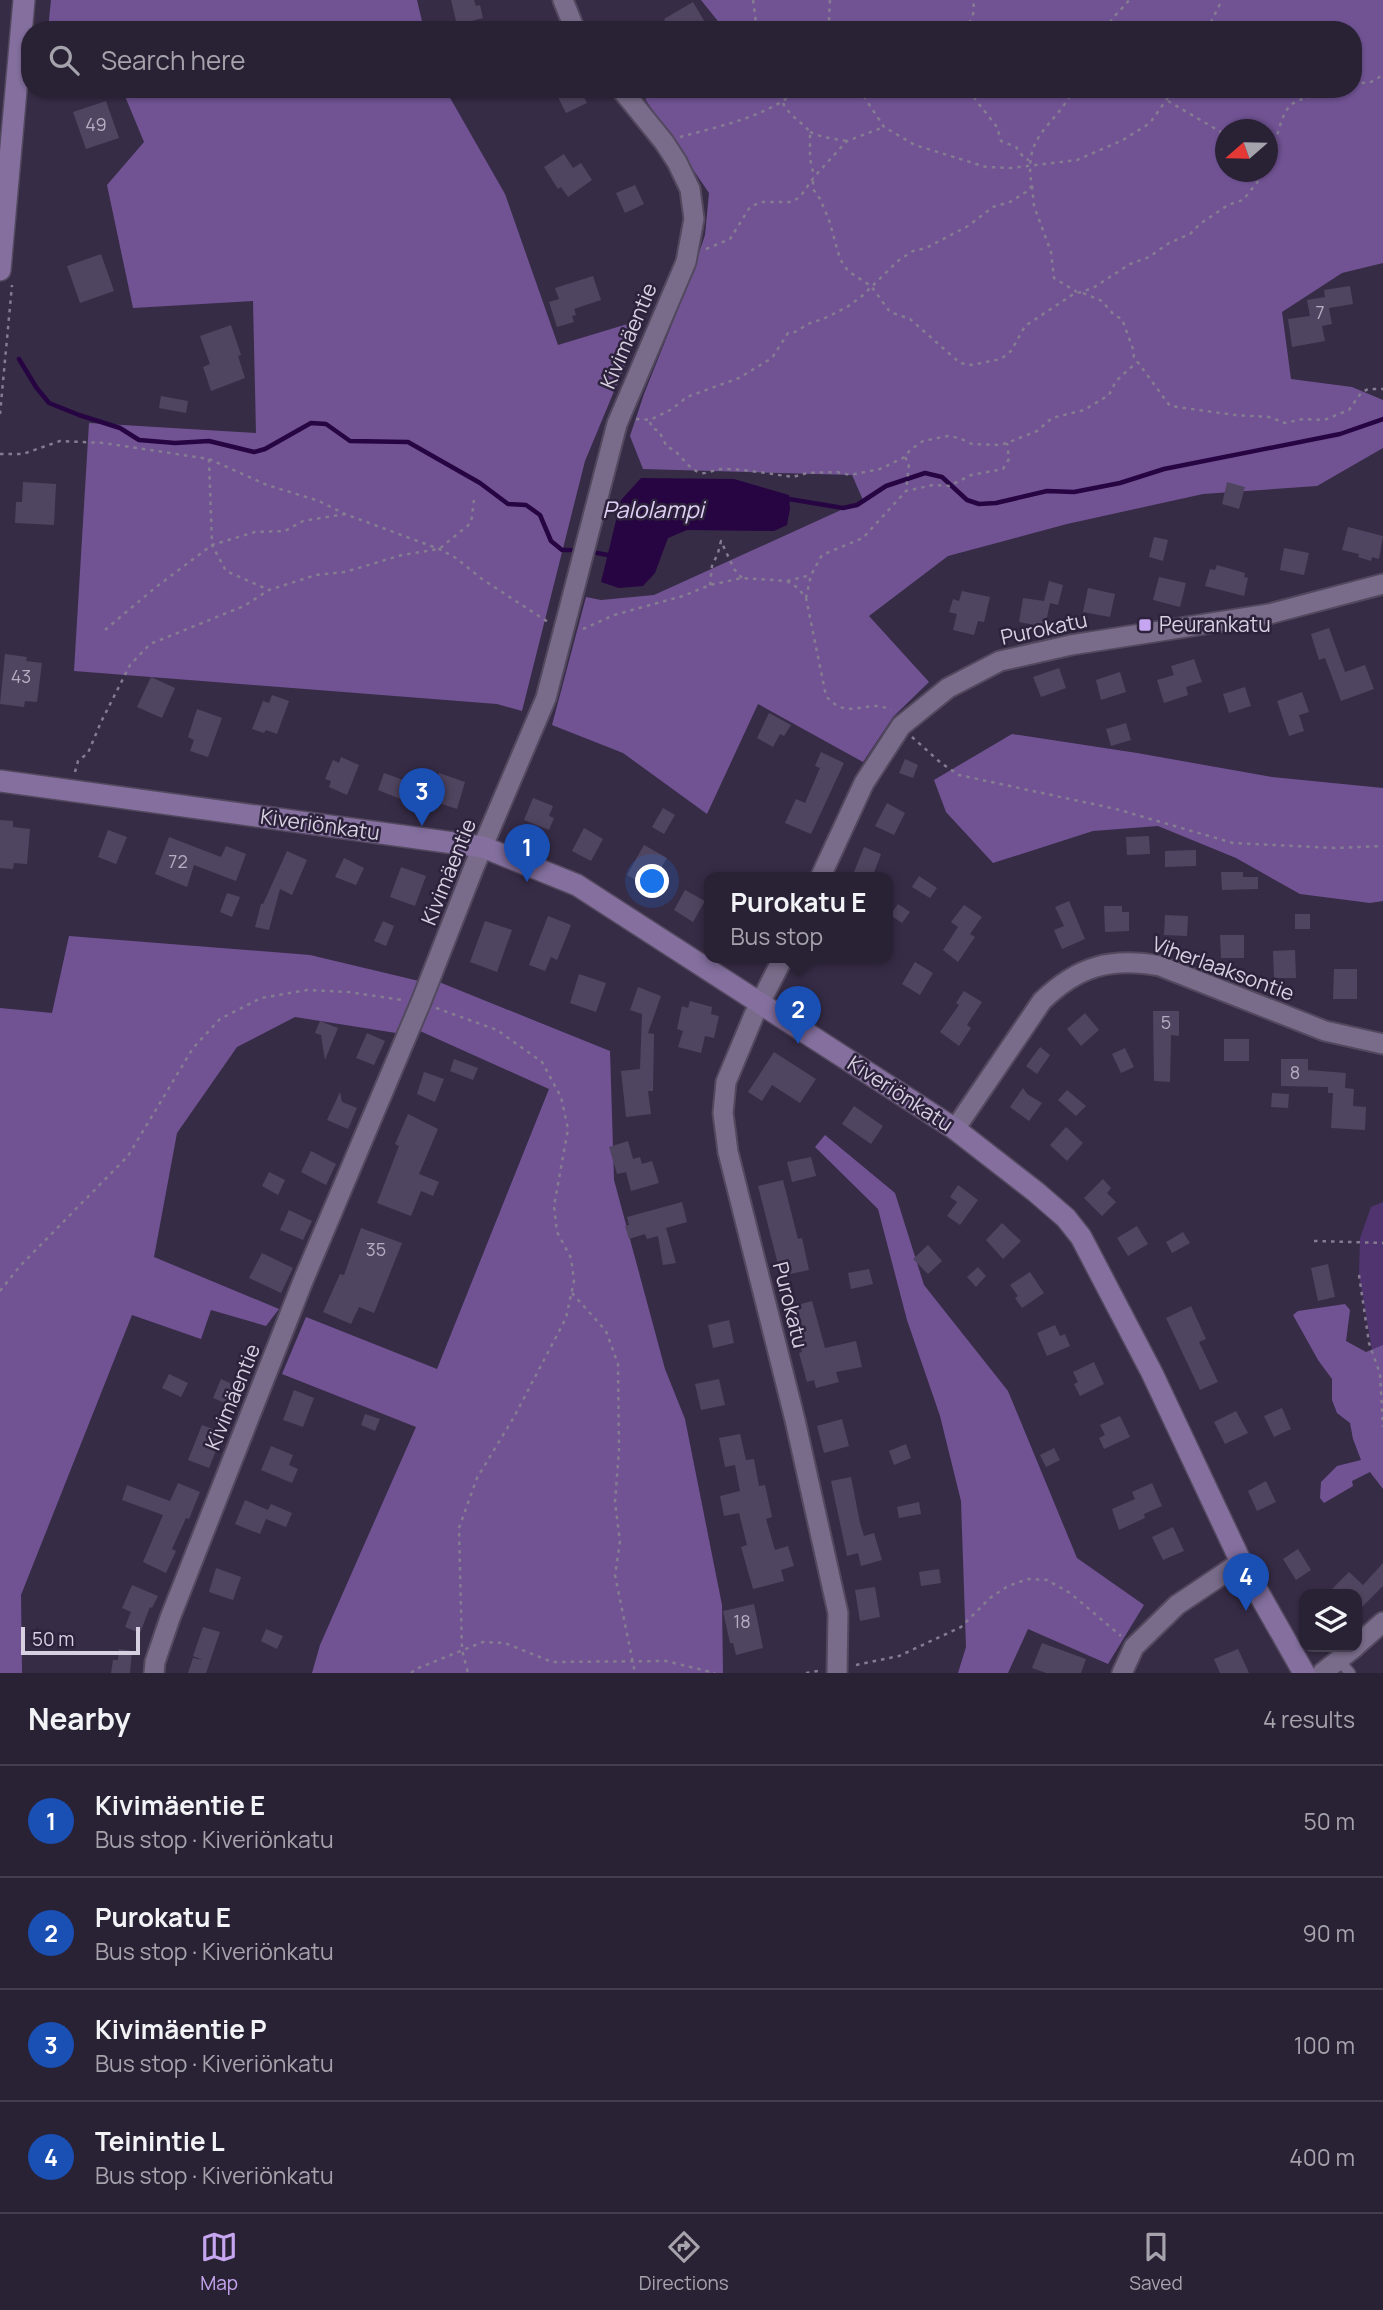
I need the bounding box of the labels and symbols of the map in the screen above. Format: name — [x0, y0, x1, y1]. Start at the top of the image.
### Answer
house number: 49 — [85, 112, 107, 136]
north arrow — [1215, 119, 1278, 182]
street label: Kivimäentie — [593, 278, 663, 393]
house number: 7 — [1315, 300, 1325, 324]
water label: Palolampi — [602, 493, 706, 525]
street label: Purokatu — [998, 605, 1090, 651]
place label: Peurankatu — [1159, 610, 1271, 638]
marker: Peurankatu — [1137, 617, 1153, 633]
house number: 43 — [11, 664, 31, 688]
pin: 3 — [399, 768, 445, 826]
street label: Kiveriönkatu — [259, 802, 382, 846]
street label: Kivimäentie — [414, 814, 482, 929]
pin: 1 — [504, 824, 550, 882]
house number: 72 — [168, 849, 188, 873]
your location — [635, 864, 669, 898]
street label: Viherlaaksontie — [1148, 929, 1298, 1007]
pin: 2 — [775, 986, 821, 1044]
house number: 5 — [1161, 1010, 1171, 1034]
street label: Kiveriönkatu — [843, 1049, 959, 1138]
house number: 8 — [1290, 1060, 1300, 1084]
house number: 35 — [366, 1237, 386, 1261]
street label: Purokatu — [767, 1259, 815, 1351]
street label: Kivimäentie — [198, 1339, 266, 1454]
pin: 4 — [1223, 1553, 1269, 1611]
house number: 18 — [733, 1609, 751, 1633]
scale bar — [21, 1624, 140, 1656]

